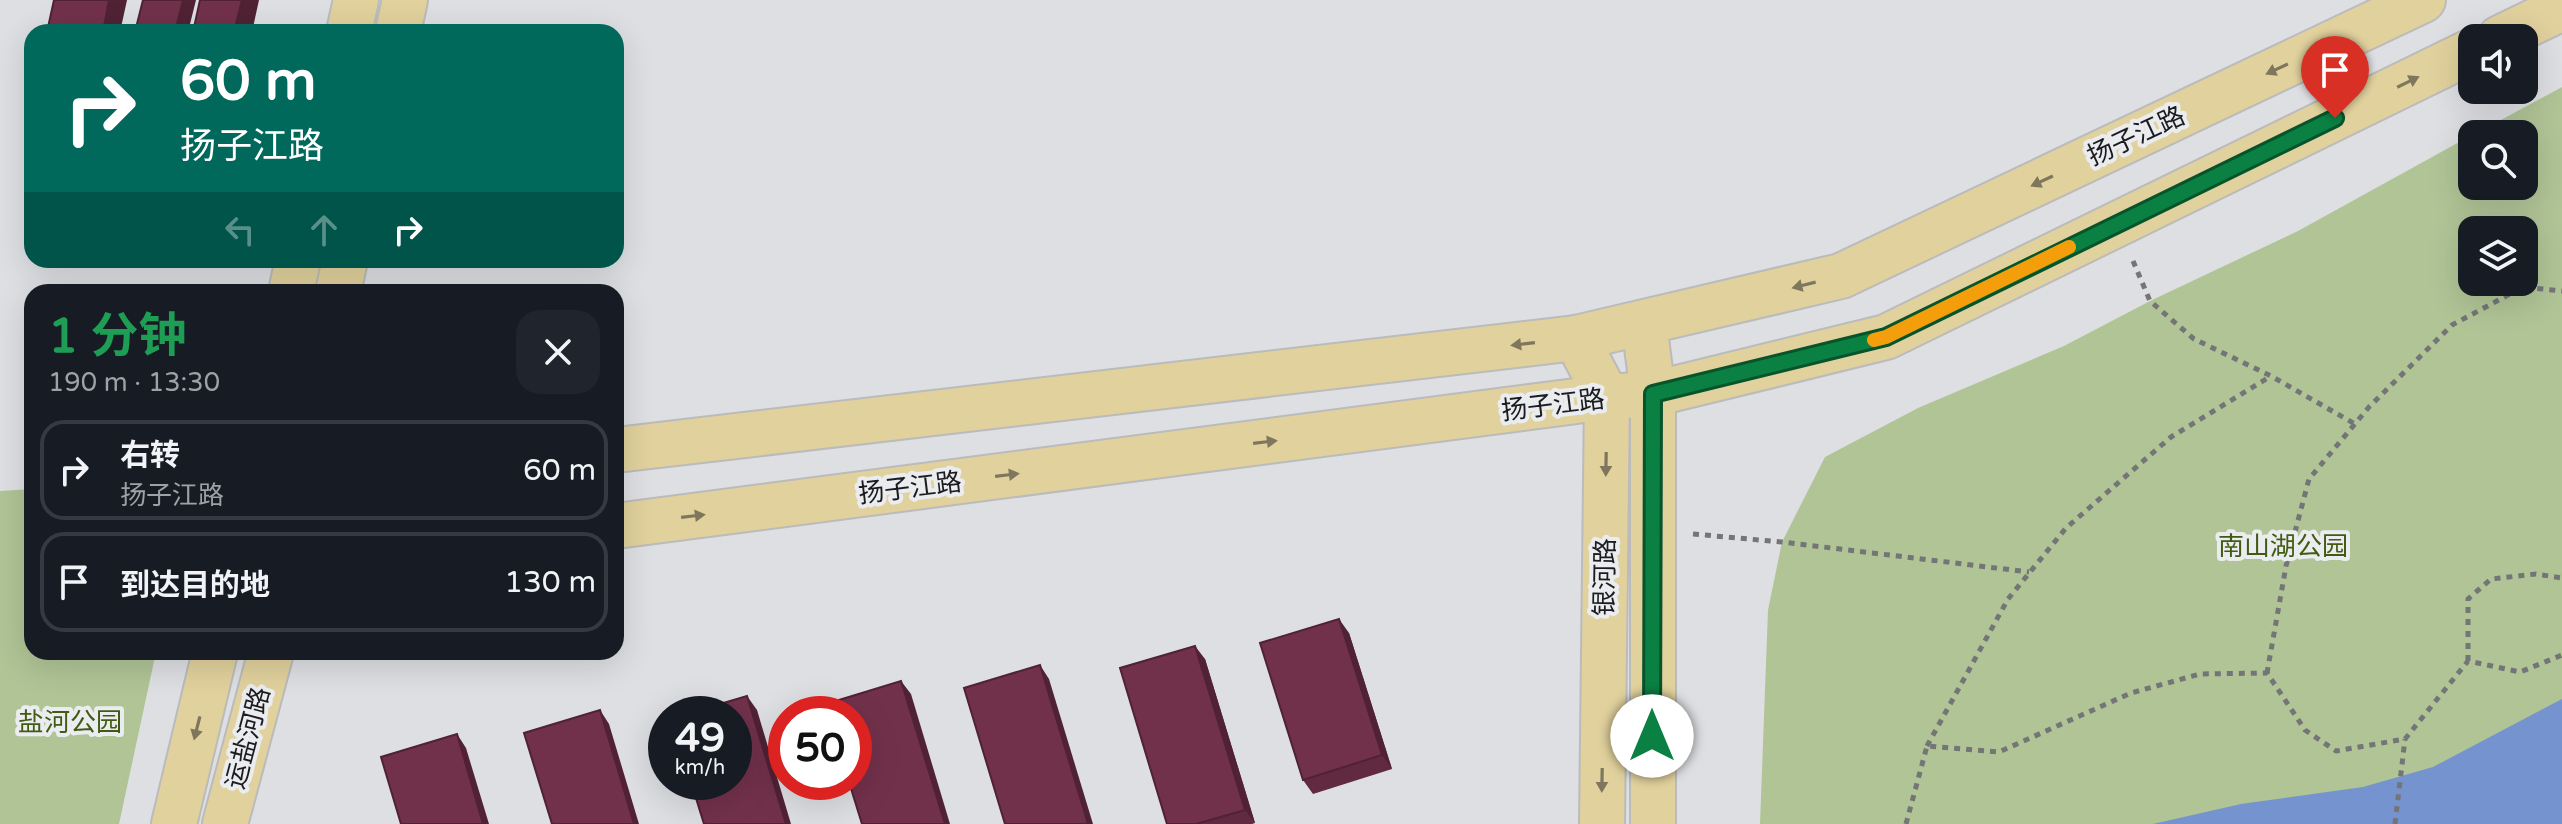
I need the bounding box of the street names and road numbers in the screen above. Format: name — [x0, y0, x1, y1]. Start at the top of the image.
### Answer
street label: 扬子江路 — [2082, 100, 2190, 172]
street label: 扬子江路 — [1499, 383, 1607, 427]
street label: 扬子江路 — [856, 466, 964, 510]
street label: 银河路 — [1589, 538, 1621, 616]
street label: 运盐河路 — [220, 684, 276, 792]

